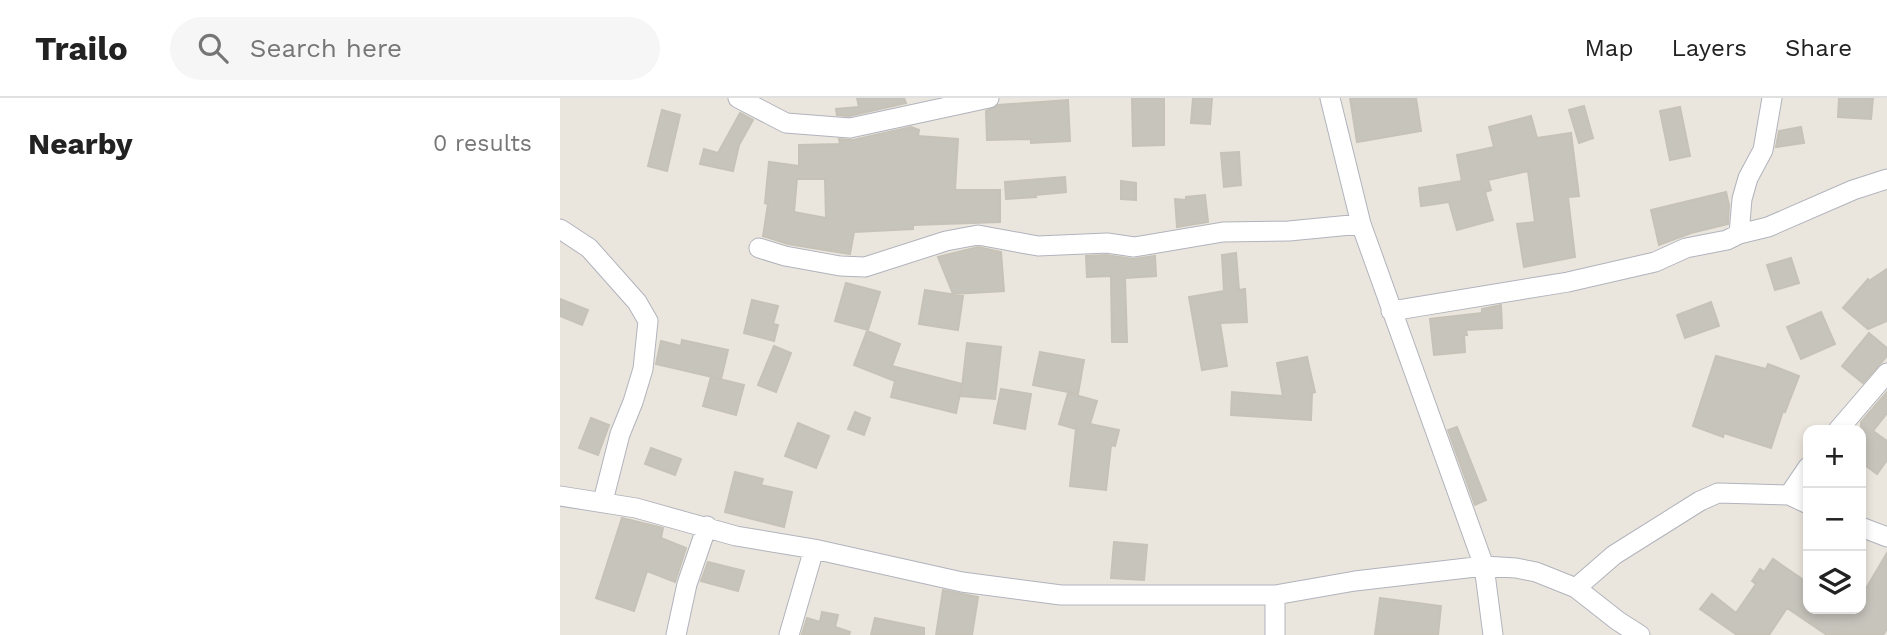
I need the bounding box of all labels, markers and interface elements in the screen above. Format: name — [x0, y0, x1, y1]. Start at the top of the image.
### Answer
search box — [170, 17, 660, 80]
text: Trailo — [35, 29, 128, 68]
icon: search — [194, 29, 232, 67]
text: Search here — [250, 33, 402, 63]
text: Map — [1585, 34, 1633, 62]
text: Layers — [1671, 34, 1747, 62]
text: Share — [1785, 34, 1852, 62]
text: Nearby — [28, 126, 133, 161]
text: 0 results — [433, 130, 532, 157]
map controls — [1803, 425, 1866, 614]
button: + — [1803, 425, 1866, 488]
button: − — [1803, 488, 1866, 551]
button: layers — [1803, 551, 1866, 614]

